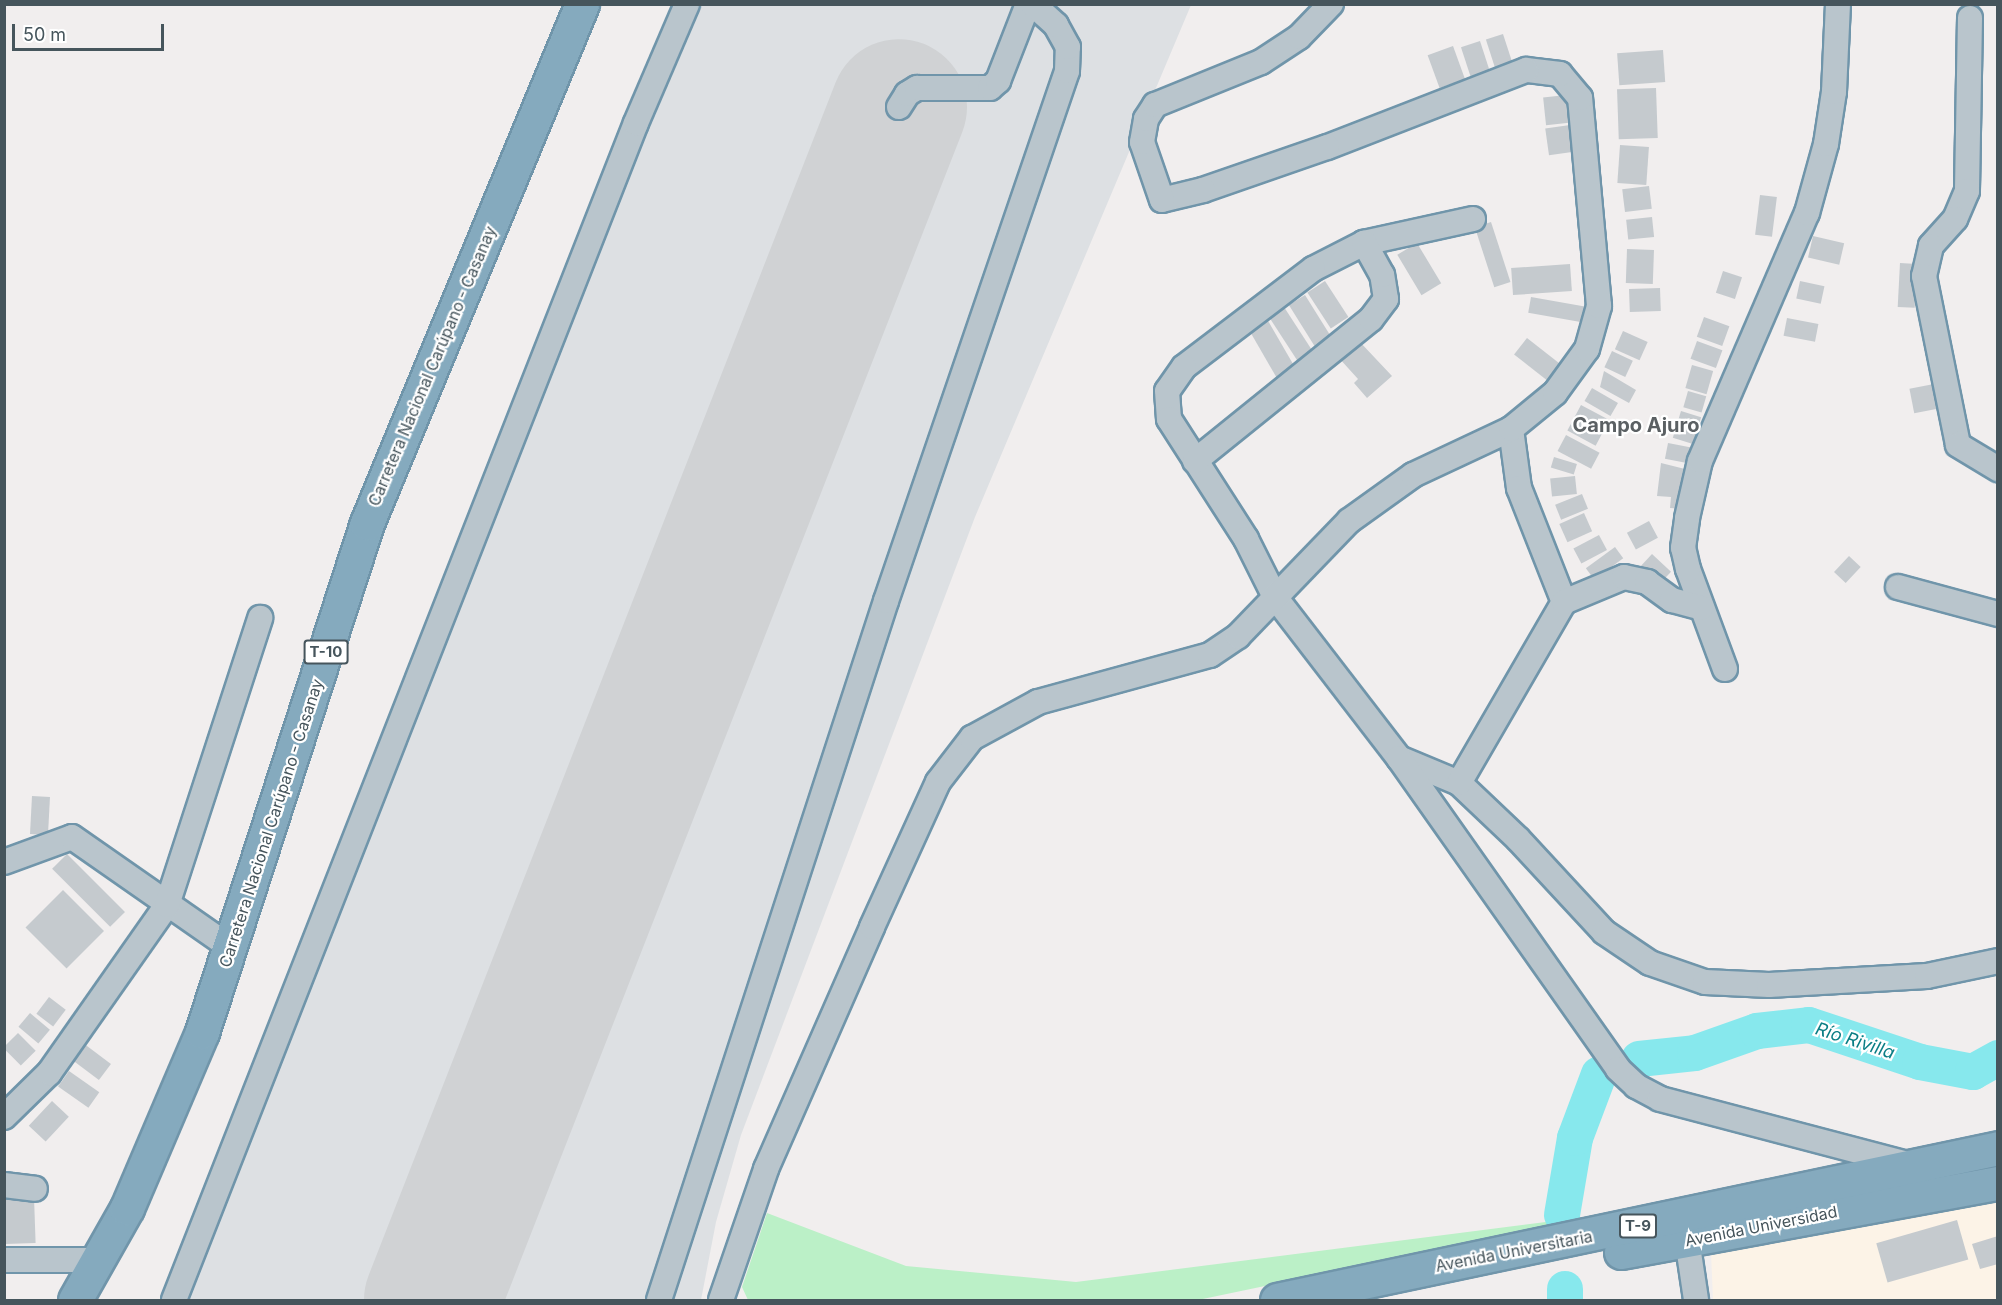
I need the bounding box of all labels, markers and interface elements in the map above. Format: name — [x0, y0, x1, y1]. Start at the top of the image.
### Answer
scale bar — [15, 12, 166, 50]
text: 50 m — [23, 24, 66, 45]
street label: Carretera Nacional Carúpano - Casanay — [364, 223, 500, 509]
district label: Campo Ajuro — [1573, 413, 1699, 437]
road number: T-10 — [304, 640, 348, 664]
street label: Carretera Nacional Carúpano - Casanay — [215, 676, 327, 970]
water label: Río Rivilla — [1813, 1018, 1897, 1064]
street label: Avenida Universidad — [1683, 1202, 1839, 1250]
road number: T-9 — [1618, 1214, 1658, 1238]
street label: Avenida Universitaria — [1434, 1226, 1594, 1276]

